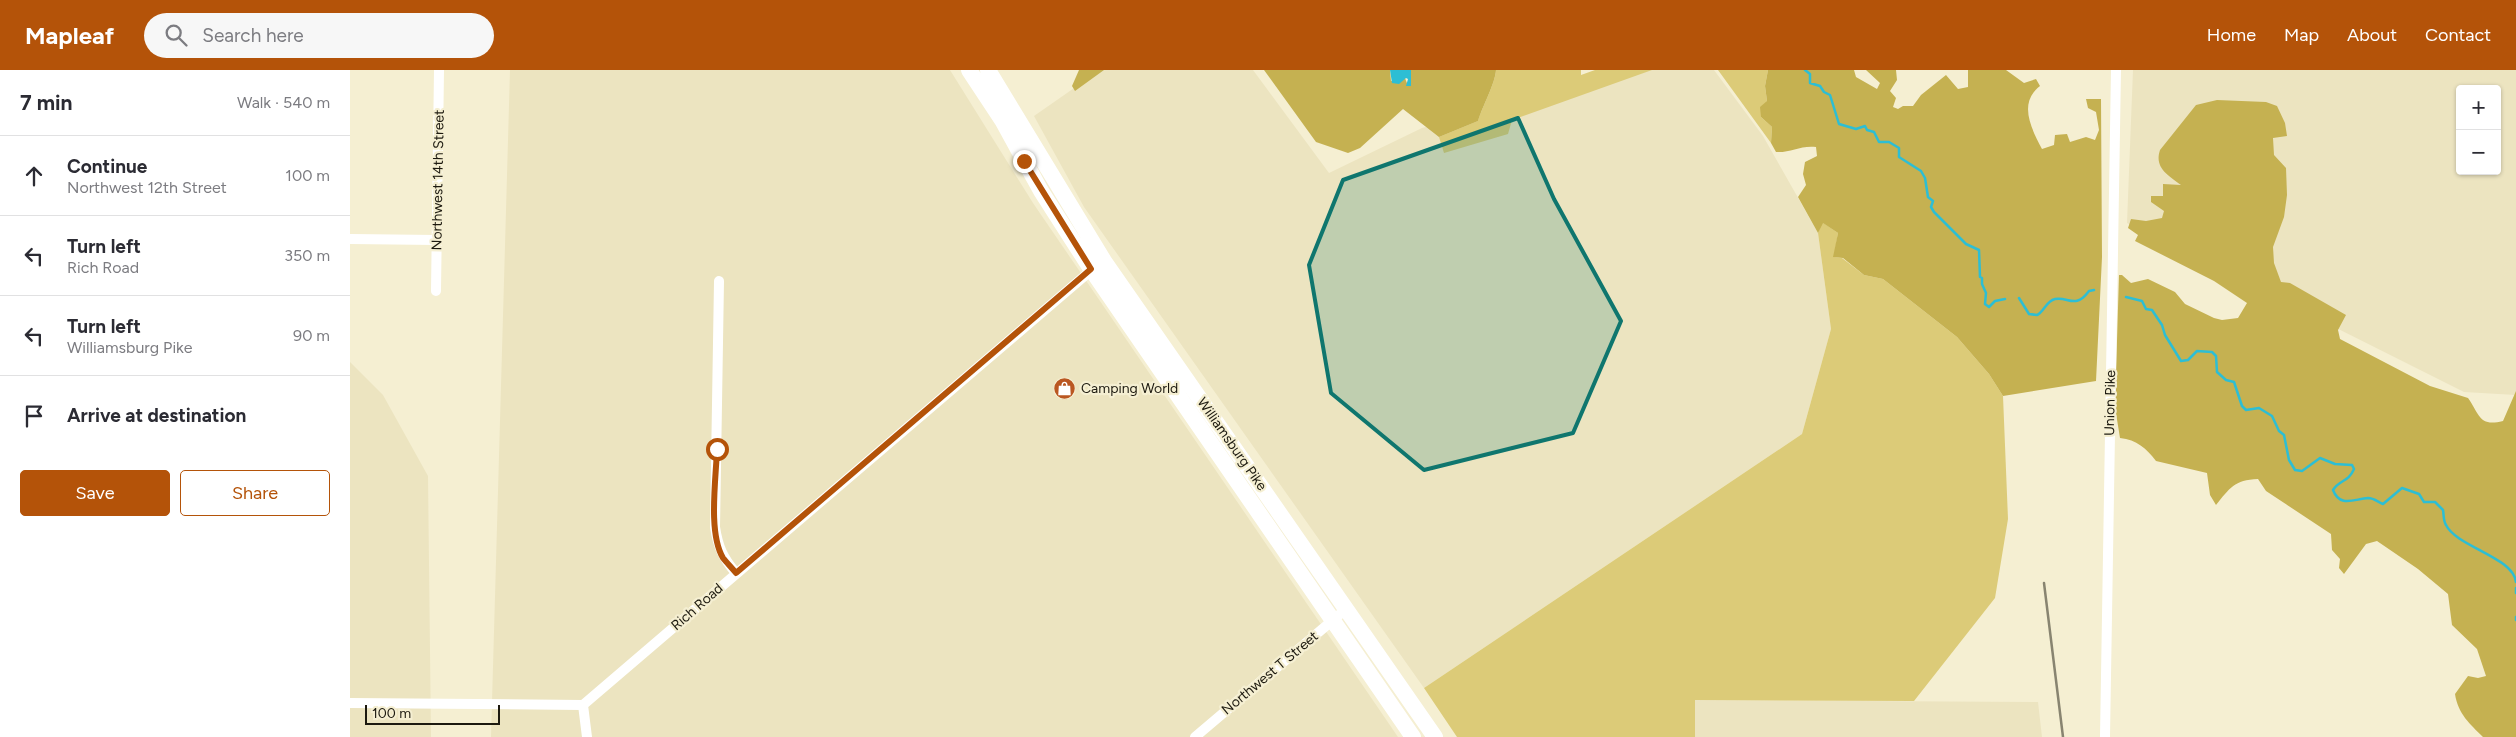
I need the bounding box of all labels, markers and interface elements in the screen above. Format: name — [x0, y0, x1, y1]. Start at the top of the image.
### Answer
search box — [144, 13, 494, 58]
text: Mapleaf — [25, 21, 114, 50]
icon: search — [162, 21, 190, 49]
text: Search here — [202, 24, 304, 47]
text: Home — [2207, 24, 2256, 46]
text: Map — [2284, 24, 2319, 46]
text: About — [2347, 24, 2397, 46]
text: Contact — [2425, 24, 2491, 46]
map controls — [2456, 85, 2501, 175]
button: + — [2456, 85, 2501, 130]
text: 7 min — [20, 90, 72, 115]
text: Walk · 540 m — [237, 93, 330, 112]
street label: Northwest 14th Street — [428, 110, 448, 250]
button: − — [2456, 130, 2501, 175]
route end — [1013, 150, 1036, 173]
text: Continue — [67, 155, 147, 178]
icon: ahead — [20, 162, 48, 190]
text: 100 m — [285, 166, 330, 185]
text: Northwest 12th Street — [67, 178, 227, 197]
text: Turn left — [67, 235, 141, 258]
icon: left — [20, 242, 48, 270]
text: 350 m — [284, 246, 330, 265]
text: Rich Road — [67, 258, 139, 277]
text: Turn left — [67, 315, 141, 338]
icon: left — [20, 322, 48, 350]
text: 90 m — [293, 326, 330, 345]
text: Williamsburg Pike — [67, 338, 192, 357]
street label: Union Pike — [2101, 370, 2119, 436]
shop icon: Camping World — [1053, 376, 1077, 400]
place label: Camping World — [1081, 380, 1178, 397]
street label: Williamsburg Pike — [1194, 394, 1271, 494]
icon: arrive — [20, 402, 48, 430]
text: Arrive at destination — [67, 404, 246, 427]
route start — [706, 438, 729, 461]
button: Save — [20, 470, 170, 516]
button: Share — [180, 470, 330, 516]
street label: Rich Road — [668, 580, 726, 634]
street label: Northwest T Street — [1218, 628, 1322, 718]
scale bar — [365, 702, 500, 725]
text: 100 m — [372, 705, 411, 722]

